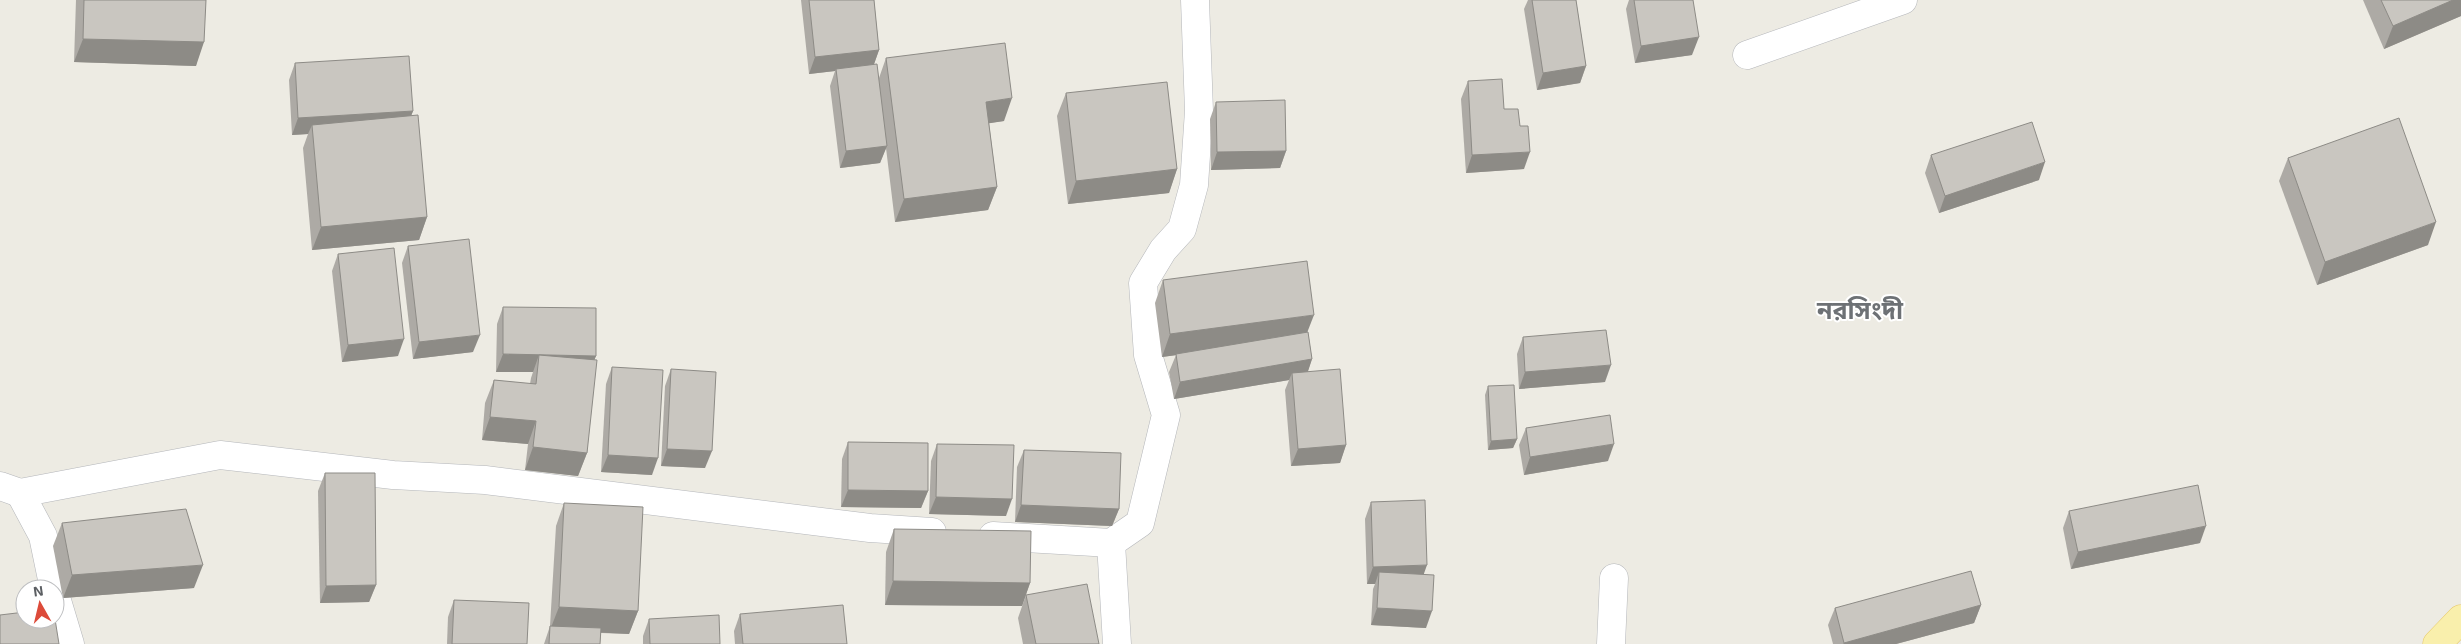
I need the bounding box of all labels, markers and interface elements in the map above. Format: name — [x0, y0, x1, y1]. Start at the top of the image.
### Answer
district label: নরসিংদী — [1816, 294, 1904, 324]
north arrow — [15, 579, 65, 629]
text: N — [32, 582, 44, 600]

